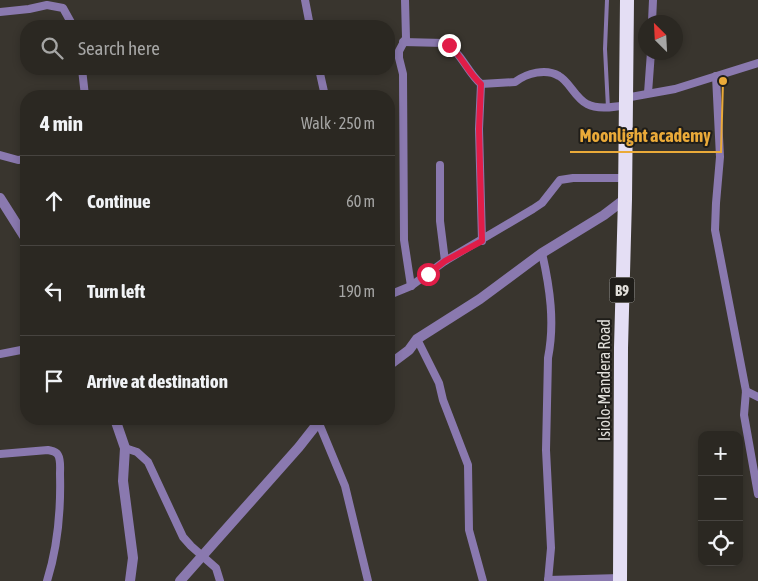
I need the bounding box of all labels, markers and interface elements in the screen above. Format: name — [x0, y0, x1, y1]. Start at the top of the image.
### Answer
north arrow — [638, 15, 683, 60]
search box — [20, 20, 395, 75]
icon: search — [38, 34, 66, 62]
route end — [438, 34, 461, 57]
text: Search here — [78, 37, 160, 59]
text: 4 min — [40, 111, 83, 135]
text: Walk · 250 m — [301, 114, 375, 132]
callout: Moonlight academy — [570, 119, 721, 152]
text: Moonlight academy — [579, 125, 711, 146]
icon: ahead — [40, 187, 68, 215]
text: Continue — [87, 190, 151, 212]
text: 60 m — [346, 192, 375, 210]
route start — [417, 263, 440, 286]
icon: left — [40, 277, 68, 305]
road number: B9 — [610, 278, 634, 302]
text: Turn left — [87, 280, 145, 302]
text: 190 m — [339, 282, 375, 300]
street label: Isiolo-Mandera Road — [595, 319, 613, 441]
icon: arrive — [40, 367, 68, 395]
text: Arrive at destination — [87, 370, 228, 392]
map controls — [698, 431, 743, 566]
button: + — [698, 431, 743, 476]
button: − — [698, 476, 743, 521]
button: locate — [698, 521, 743, 566]

